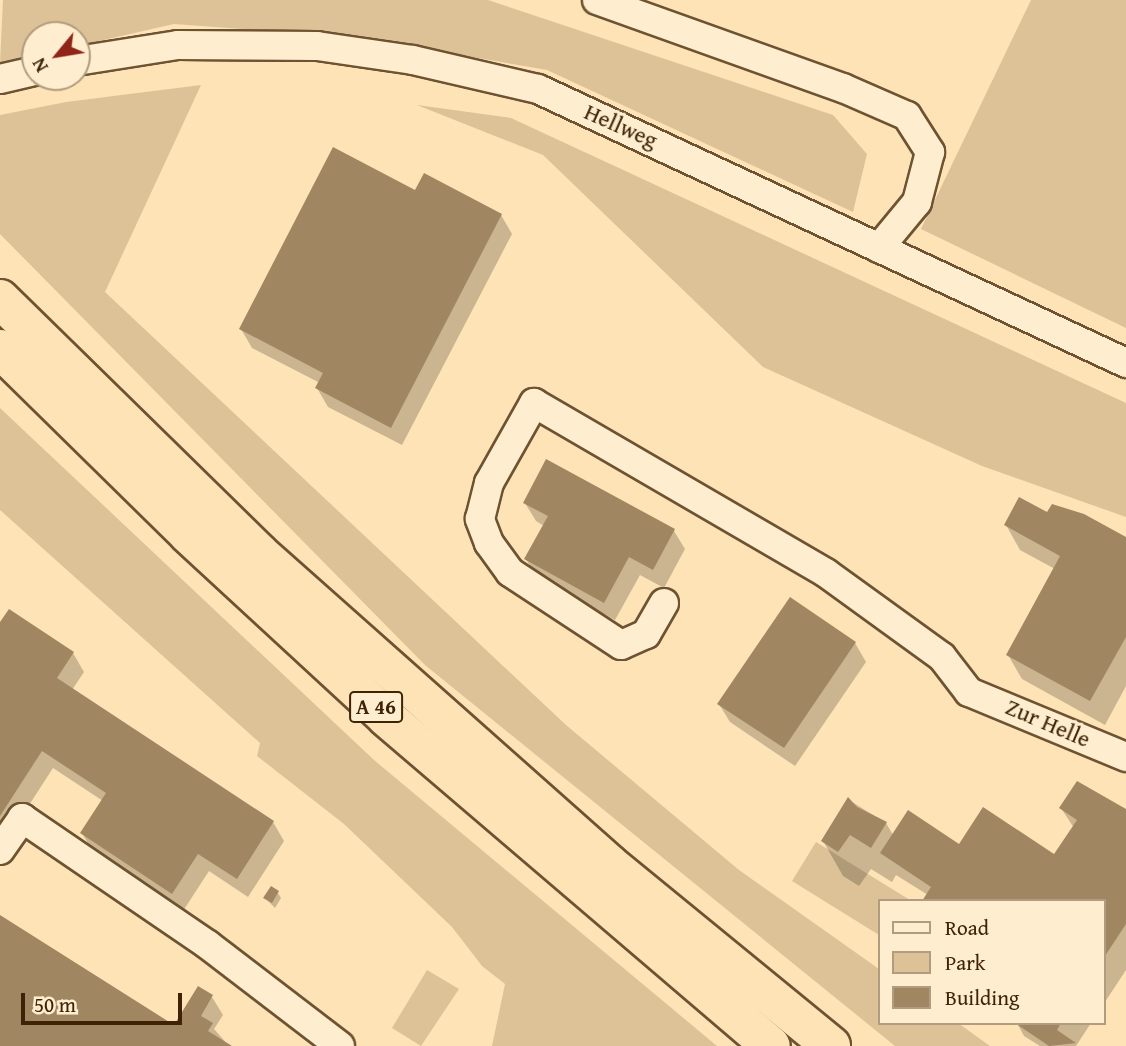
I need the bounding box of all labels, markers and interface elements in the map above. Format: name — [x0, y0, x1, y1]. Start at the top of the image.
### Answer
north arrow — [21, 21, 91, 91]
text: N — [24, 53, 55, 78]
street label: Hellweg — [580, 98, 662, 154]
road number: A 46 — [348, 690, 404, 724]
street label: Zur Helle — [1002, 693, 1094, 753]
legend — [878, 899, 1105, 1025]
text: Road — [945, 912, 989, 943]
text: Park — [945, 947, 986, 978]
scale bar — [24, 979, 186, 1023]
text: Building — [945, 982, 1019, 1013]
text: 50 m — [34, 989, 76, 1020]

